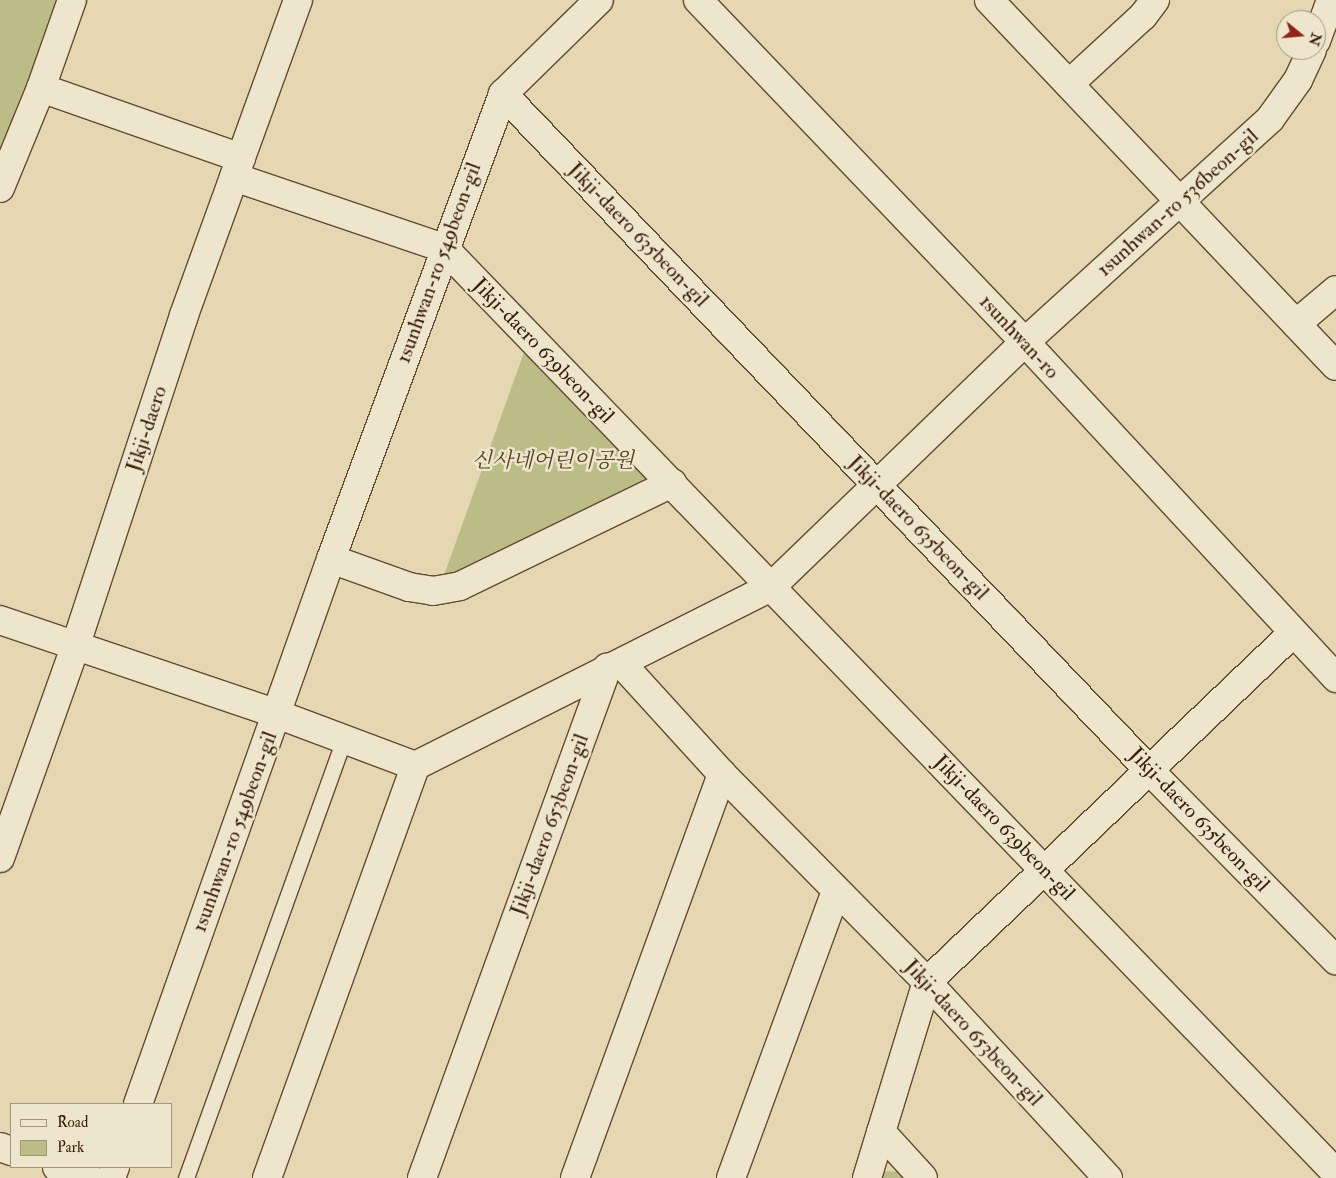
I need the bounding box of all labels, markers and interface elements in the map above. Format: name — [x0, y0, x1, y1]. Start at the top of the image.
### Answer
north arrow — [1276, 10, 1326, 60]
text: N — [1305, 31, 1325, 48]
street label: 1sunhwan-ro 536beon-gil — [1092, 124, 1264, 282]
street label: Jikji-daero 635beon-gil — [563, 157, 713, 313]
street label: 1sunhwan-ro 549beon-gil — [391, 159, 487, 367]
street label: Jikji-daero 639beon-gil — [467, 273, 619, 429]
street label: 1sunhwan-ro — [974, 290, 1064, 384]
street label: Jikji-daero — [121, 383, 173, 475]
park label: 신사네어린이공원 — [472, 448, 634, 474]
street label: Jikji-daero 635beon-gil — [843, 450, 993, 606]
street label: 1sunhwan-ro 549beon-gil — [187, 728, 283, 936]
street label: Jikji-daero 653beon-gil — [505, 731, 595, 919]
street label: Jikji-daero 635beon-gil — [1124, 742, 1274, 898]
street label: Jikji-daero 639beon-gil — [928, 750, 1080, 906]
street label: Jikji-daero 653beon-gil — [899, 954, 1047, 1112]
legend — [10, 1103, 172, 1168]
text: Road — [57, 1113, 88, 1132]
text: Park — [57, 1138, 84, 1157]

